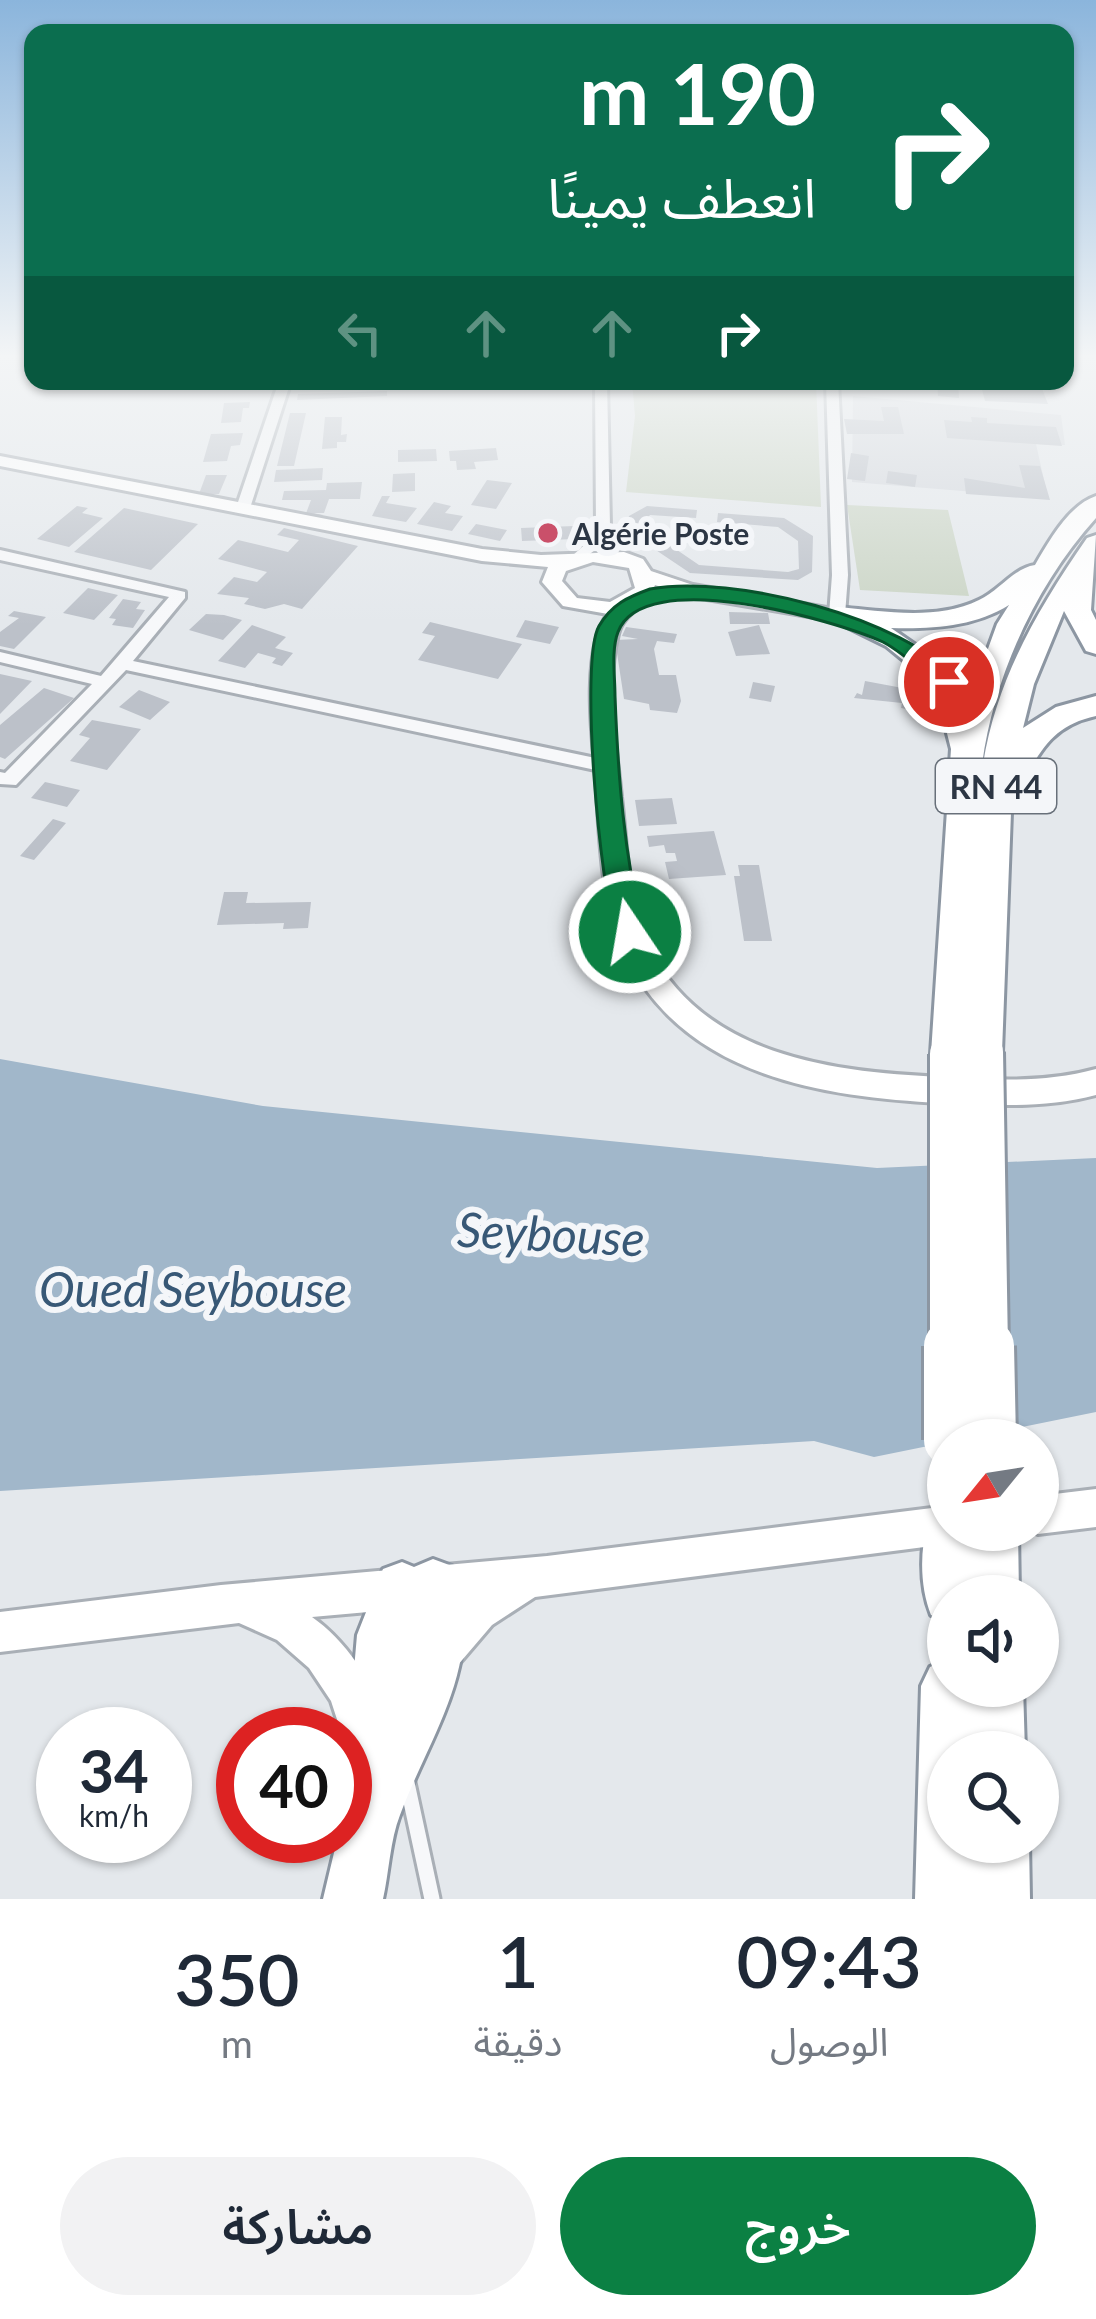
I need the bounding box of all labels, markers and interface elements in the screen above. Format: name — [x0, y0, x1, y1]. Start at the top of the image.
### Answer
text: 190 m — [579, 42, 816, 143]
icon: right — [858, 72, 1014, 228]
text: انعطف يمينًا — [547, 165, 816, 230]
icon: left — [327, 300, 393, 366]
icon: ahead — [453, 300, 519, 366]
icon: ahead — [579, 300, 645, 366]
icon: right — [705, 300, 771, 366]
place label: Algérie Poste — [571, 515, 749, 551]
marker: Algérie Poste — [535, 520, 561, 546]
pin — [898, 631, 1000, 733]
icon: arrive — [916, 649, 982, 715]
road number: RN 44 — [936, 759, 1056, 813]
position arrow — [567, 869, 693, 995]
water label: Seybouse — [456, 1200, 646, 1266]
water label: Oued Seybouse — [39, 1260, 347, 1317]
north arrow — [927, 1419, 1059, 1551]
map controls — [927, 1419, 1059, 1863]
button: sound — [927, 1575, 1059, 1707]
speed limit sign: 40 — [216, 1707, 372, 1863]
button: search — [927, 1731, 1059, 1863]
text: 34 — [79, 1734, 149, 1806]
text: km/h — [79, 1797, 149, 1833]
text: 1 — [497, 1917, 539, 2003]
text: 09:43 — [737, 1917, 922, 2003]
text: 350 — [174, 1935, 299, 2021]
text: دقيقة — [474, 2018, 562, 2064]
text: الوصول — [770, 2018, 888, 2064]
text: m — [221, 2020, 253, 2066]
button: مشاركة — [60, 2157, 536, 2295]
button: خروج — [560, 2157, 1036, 2295]

